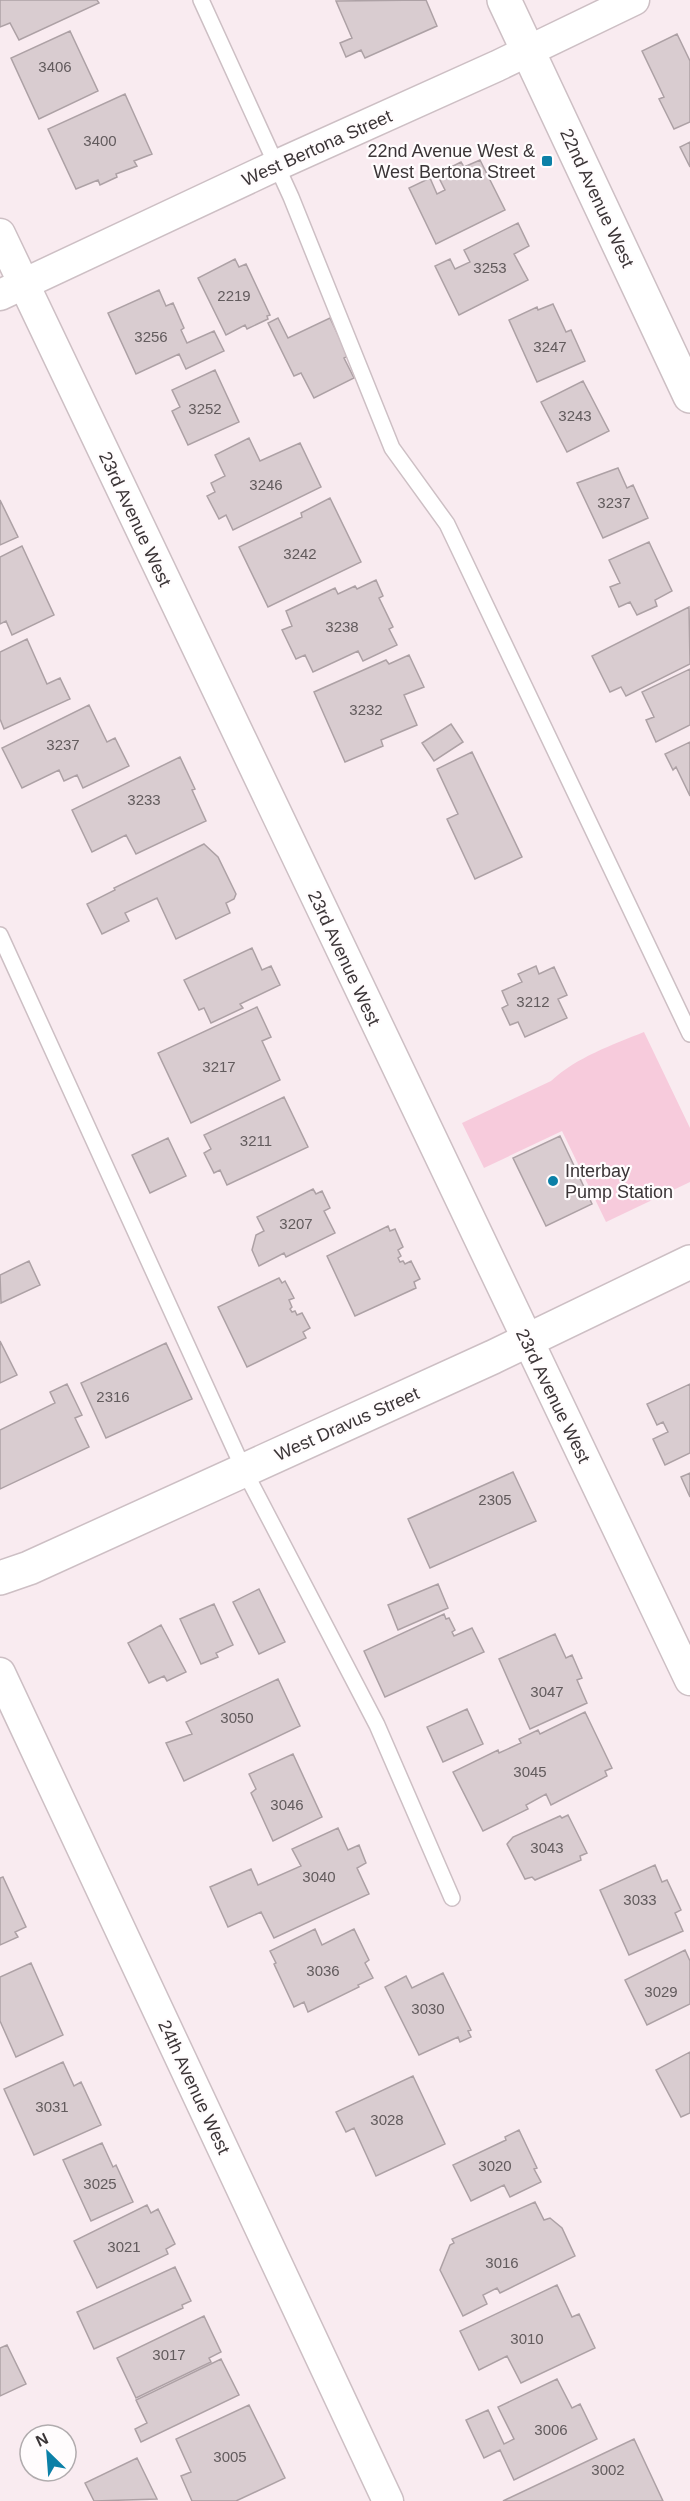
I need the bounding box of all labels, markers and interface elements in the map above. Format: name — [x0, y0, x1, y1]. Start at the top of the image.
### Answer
house number: 3406 — [38, 58, 72, 75]
street label: West Bertona Street — [239, 106, 395, 190]
street label: 22nd Avenue West — [556, 126, 638, 270]
house number: 3400 — [83, 132, 117, 149]
place label: 22nd Avenue West & West Bertona Street — [368, 141, 535, 182]
marker: 22nd Avenue West & West Bertona Street — [540, 154, 554, 168]
house number: 3253 — [473, 259, 507, 276]
house number: 2219 — [217, 287, 251, 304]
house number: 3256 — [134, 328, 168, 345]
house number: 3247 — [533, 338, 567, 355]
house number: 3252 — [188, 400, 222, 417]
house number: 3243 — [558, 407, 592, 424]
street label: 23rd Avenue West — [95, 448, 175, 590]
house number: 3246 — [249, 476, 283, 493]
house number: 3237 — [597, 494, 631, 511]
house number: 3242 — [283, 545, 317, 562]
house number: 3238 — [325, 618, 359, 635]
house number: 3232 — [349, 701, 383, 718]
house number: 3237 — [46, 736, 80, 753]
house number: 3233 — [127, 791, 161, 808]
street label: 23rd Avenue West — [304, 887, 384, 1029]
house number: 3212 — [516, 993, 550, 1010]
house number: 3217 — [202, 1058, 236, 1075]
house number: 3211 — [240, 1132, 272, 1149]
place label: Interbay Pump Station — [565, 1161, 673, 1202]
marker: Interbay Pump Station — [546, 1174, 560, 1188]
house number: 3207 — [279, 1215, 313, 1232]
street label: 23rd Avenue West — [512, 1326, 594, 1466]
street label: West Dravus Street — [272, 1383, 422, 1465]
house number: 2316 — [96, 1388, 130, 1405]
house number: 2305 — [478, 1491, 512, 1508]
house number: 3047 — [530, 1683, 564, 1700]
house number: 3050 — [220, 1709, 254, 1726]
house number: 3045 — [513, 1763, 547, 1780]
house number: 3046 — [270, 1796, 304, 1813]
house number: 3043 — [530, 1839, 564, 1856]
house number: 3040 — [302, 1868, 336, 1885]
house number: 3033 — [623, 1891, 657, 1908]
house number: 3036 — [306, 1962, 340, 1979]
house number: 3029 — [644, 1983, 678, 2000]
house number: 3030 — [411, 2000, 445, 2017]
street label: 24th Avenue West — [154, 2017, 234, 2157]
house number: 3031 — [35, 2098, 69, 2115]
house number: 3028 — [370, 2111, 404, 2128]
house number: 3020 — [478, 2157, 512, 2174]
house number: 3025 — [83, 2175, 117, 2192]
house number: 3021 — [107, 2238, 141, 2255]
house number: 3016 — [485, 2254, 519, 2271]
house number: 3010 — [510, 2330, 544, 2347]
house number: 3017 — [152, 2346, 186, 2363]
house number: 3006 — [534, 2421, 568, 2438]
north arrow — [18, 2423, 78, 2483]
text: N — [33, 2430, 51, 2450]
house number: 3005 — [213, 2448, 247, 2465]
house number: 3002 — [591, 2461, 625, 2478]

